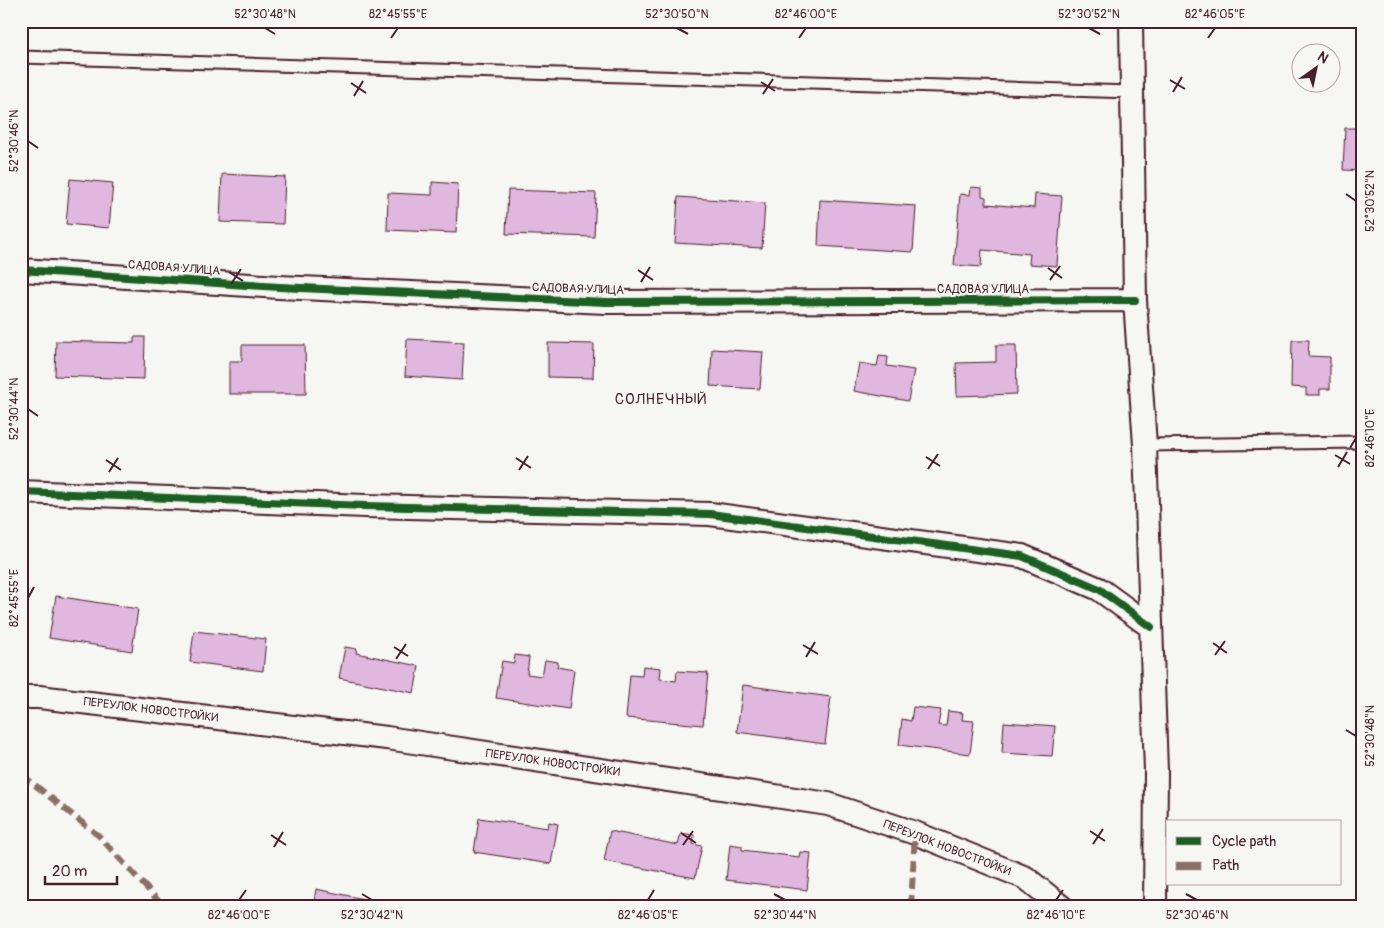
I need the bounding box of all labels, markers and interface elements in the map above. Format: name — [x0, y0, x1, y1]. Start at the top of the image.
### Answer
text: 52°30'48"N — [234, 7, 296, 22]
text: 82°45'55"E — [369, 7, 427, 22]
text: 52°30'50"N — [645, 7, 709, 22]
text: 82°46'00"E — [775, 7, 837, 22]
text: 52°30'52"N — [1058, 7, 1120, 22]
text: 82°46'05"E — [1185, 7, 1245, 22]
north arrow — [1292, 42, 1342, 92]
text: N — [1314, 48, 1331, 67]
text: 52°30'46"N — [7, 110, 22, 172]
text: 52°30'52"N — [1363, 170, 1378, 232]
street label: САДОВАЯ УЛИЦА — [128, 257, 221, 279]
street label: САДОВАЯ УЛИЦА — [532, 280, 624, 298]
street label: САДОВАЯ УЛИЦА — [937, 282, 1029, 297]
text: 52°30'44"N — [7, 378, 22, 440]
district label: СОЛНЕЧНЫЙ — [615, 390, 707, 409]
text: 82°46'10"E — [1363, 409, 1378, 467]
text: 82°45'55"E — [7, 569, 22, 627]
street label: ПЕРЕУЛОК НОВОСТРОЙКИ — [83, 694, 219, 726]
text: 52°30'48"N — [1363, 705, 1378, 767]
street label: ПЕРЕУЛОК НОВОСТРОЙКИ — [485, 746, 621, 780]
street label: ПЕРЕУЛОК НОВОСТРОЙКИ — [881, 817, 1013, 879]
legend — [1166, 820, 1342, 886]
text: Cycle path — [1212, 832, 1276, 851]
scale bar — [45, 853, 118, 885]
text: Path — [1212, 856, 1239, 875]
text: 20 m — [52, 862, 87, 881]
text: 82°46'00"E — [208, 908, 270, 923]
text: 52°30'42"N — [341, 908, 403, 923]
text: 82°46'05"E — [618, 908, 678, 923]
text: 52°30'44"N — [754, 908, 816, 923]
text: 82°46'10"E — [1027, 908, 1085, 923]
text: 52°30'46"N — [1166, 908, 1228, 923]

